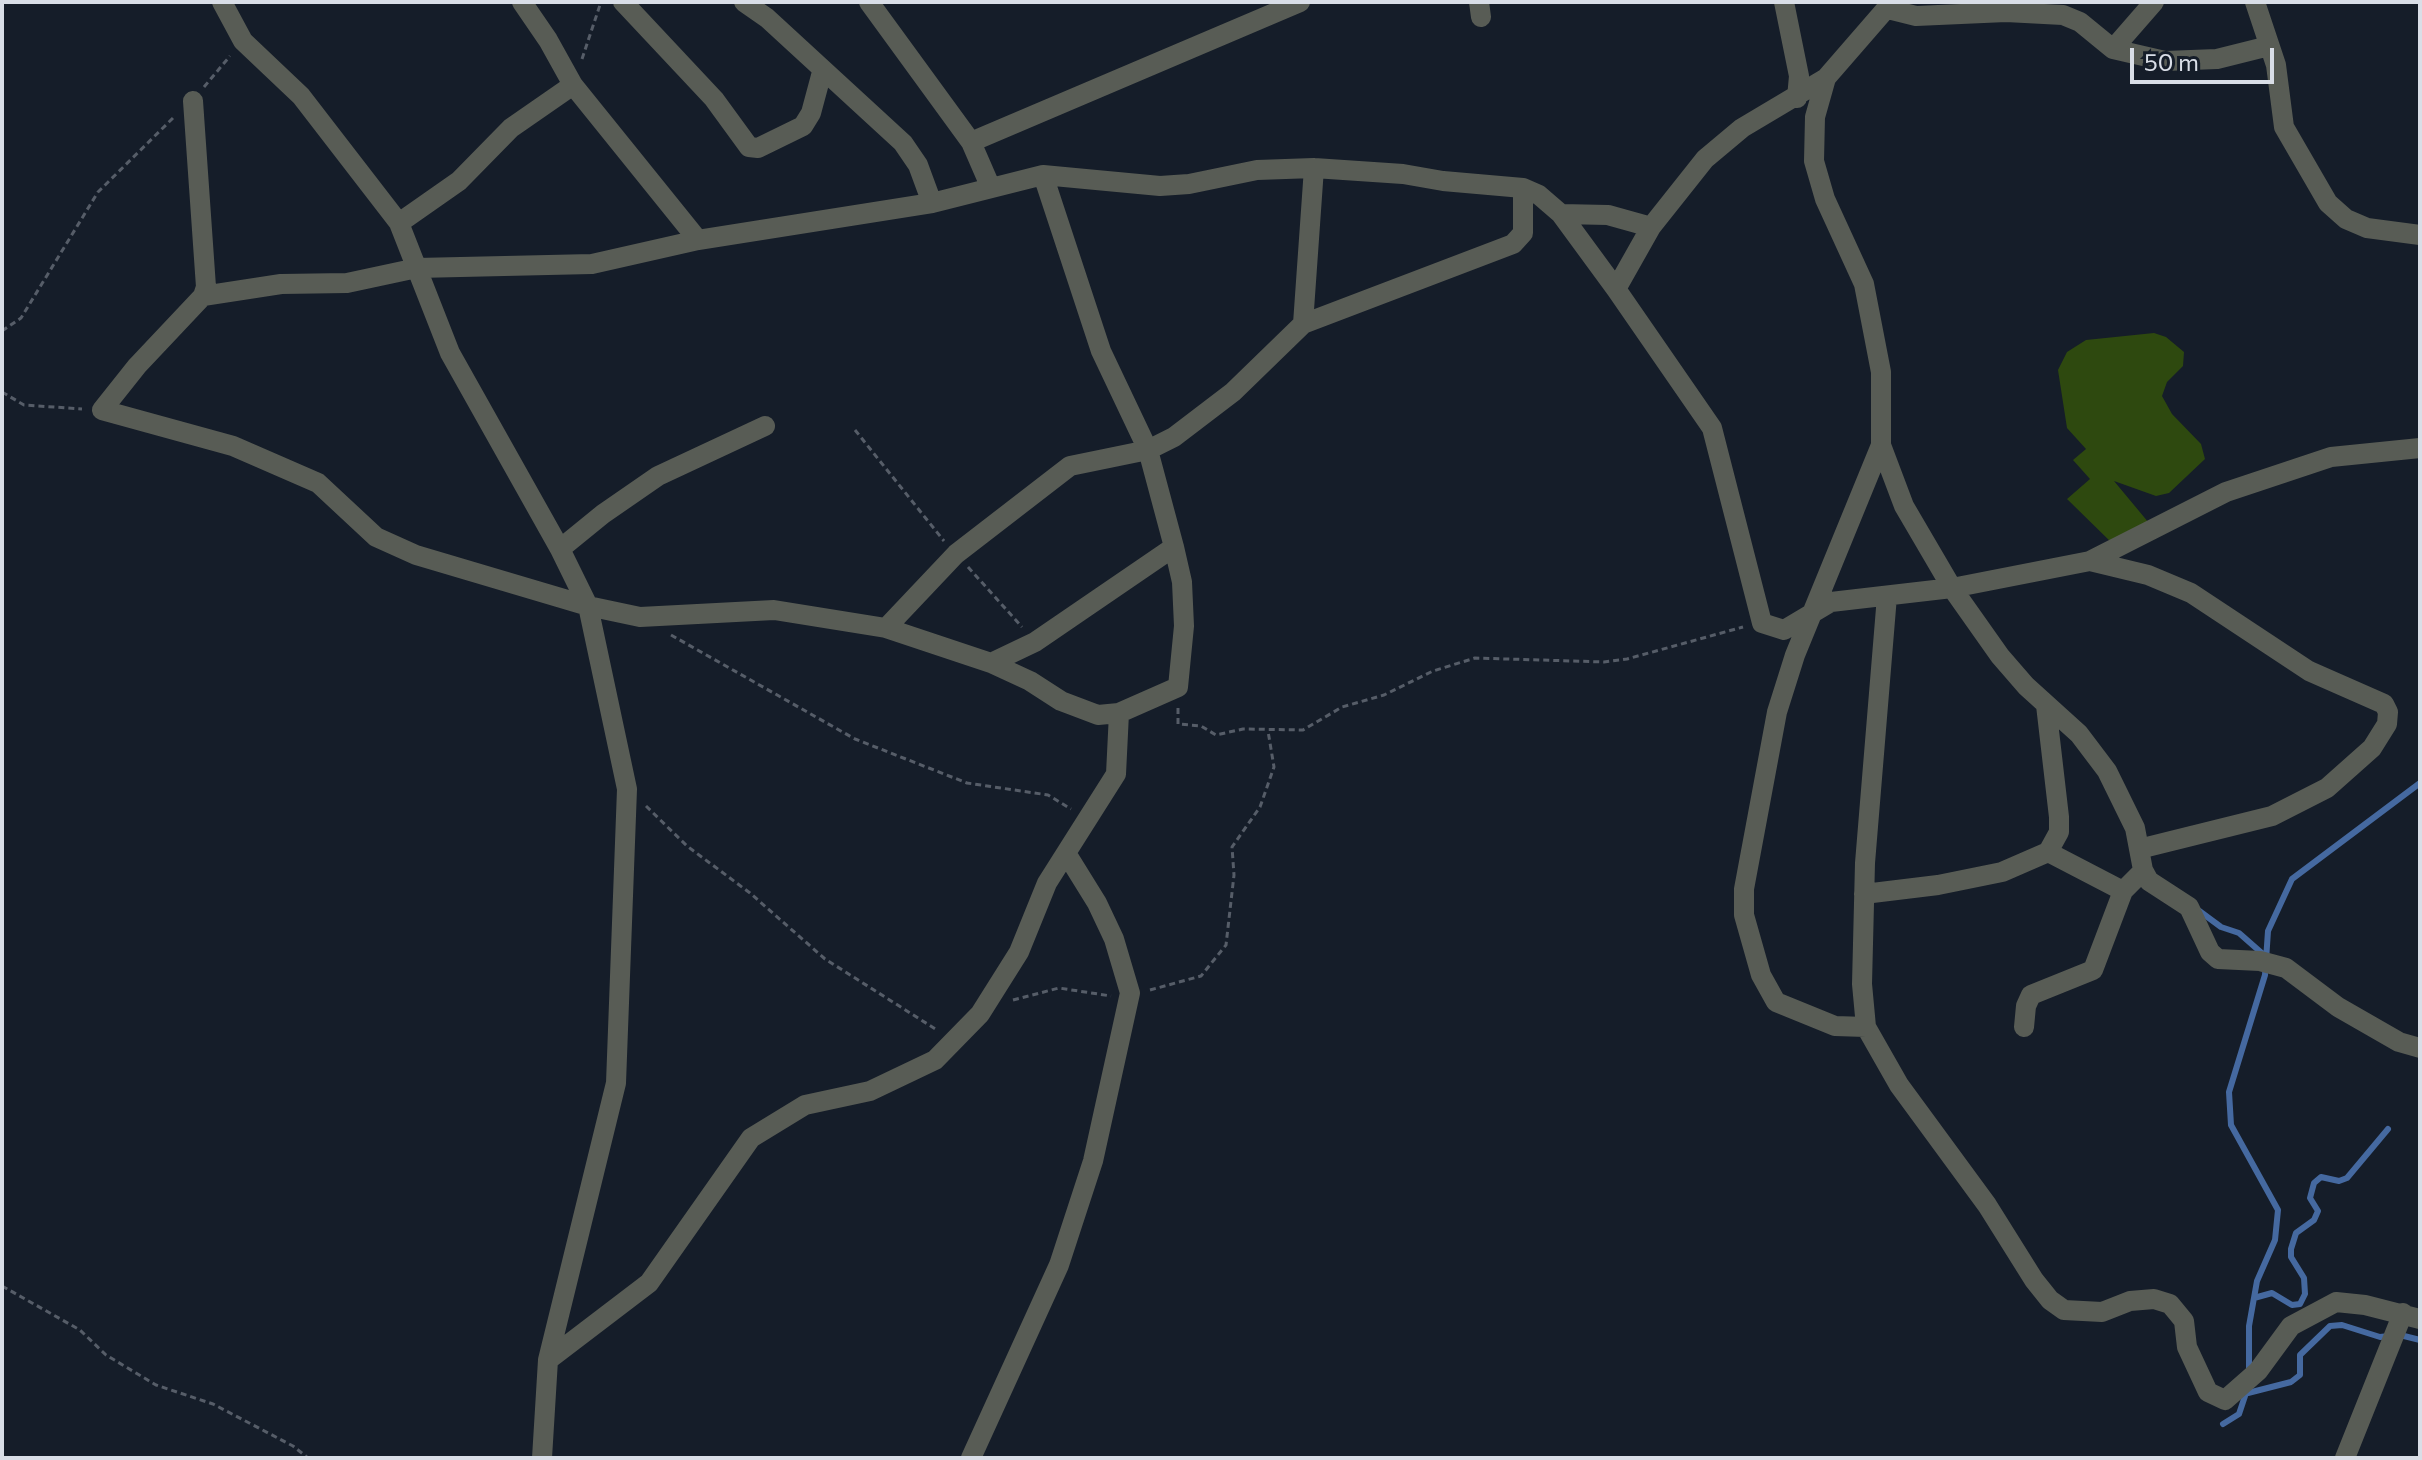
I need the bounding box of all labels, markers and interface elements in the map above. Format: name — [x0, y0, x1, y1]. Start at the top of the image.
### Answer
scale bar — [2134, 32, 2278, 82]
text: 50 m — [2144, 47, 2199, 76]

